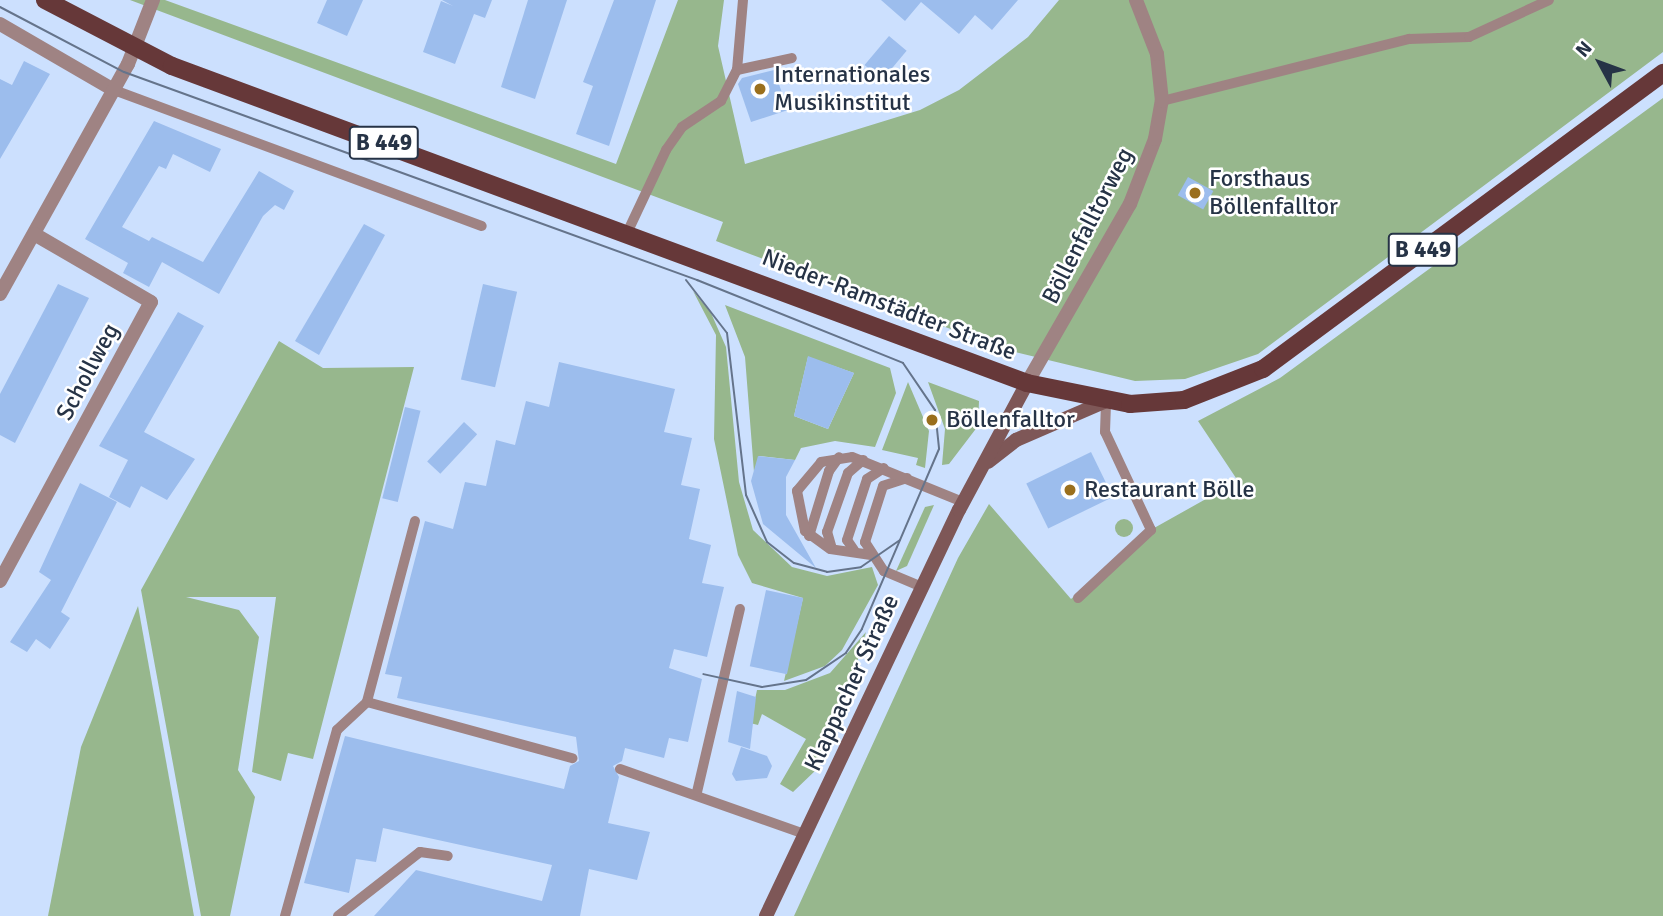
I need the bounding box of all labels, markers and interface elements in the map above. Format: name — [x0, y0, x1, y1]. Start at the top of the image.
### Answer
north arrow — [1565, 28, 1635, 98]
text: N — [1571, 36, 1598, 62]
place label: Internationales Musikinstitut — [774, 61, 930, 117]
marker: Internationales Musikinstitut — [752, 81, 768, 97]
road number: B 449 — [347, 124, 421, 162]
street label: Böllenfalltorweg — [1036, 143, 1140, 309]
place label: Forsthaus Böllenfalltor — [1209, 165, 1338, 221]
marker: Forsthaus Böllenfalltor — [1187, 185, 1203, 201]
road number: B 449 — [1386, 230, 1460, 270]
street label: Nieder-Ramstädter Straße — [758, 243, 1020, 367]
street label: Schollweg — [51, 319, 125, 425]
place label: Böllenfalltor — [946, 406, 1075, 434]
marker: Böllenfalltor — [924, 412, 940, 428]
place label: Restaurant Bölle — [1084, 476, 1255, 504]
marker: Restaurant Bölle — [1062, 482, 1078, 498]
street label: Klappacher Straße — [799, 590, 905, 776]

